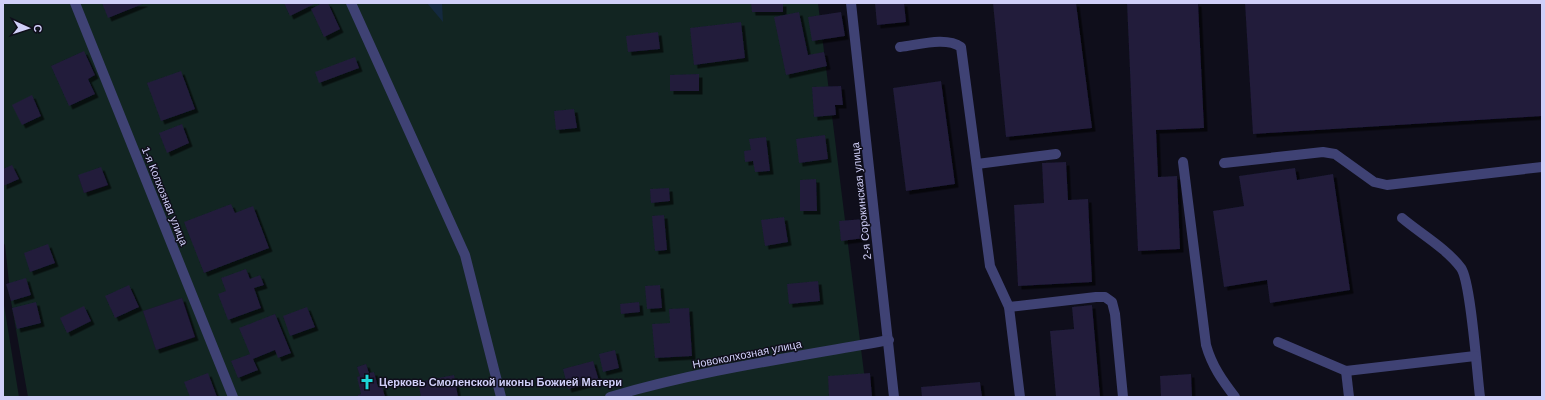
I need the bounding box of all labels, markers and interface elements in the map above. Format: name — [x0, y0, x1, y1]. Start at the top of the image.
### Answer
north arrow — [8, 8, 48, 48]
text: С — [32, 24, 44, 33]
street label: 2-я Сорокинская улица — [849, 141, 873, 260]
street label: 1-я Колхозная улица — [140, 145, 191, 248]
street label: Новоколхозная улица — [691, 337, 803, 370]
church icon: Церковь Смоленской иконы Божией Матери — [358, 373, 376, 391]
place label: Церковь Смоленской иконы Божией Матери — [379, 376, 622, 388]

